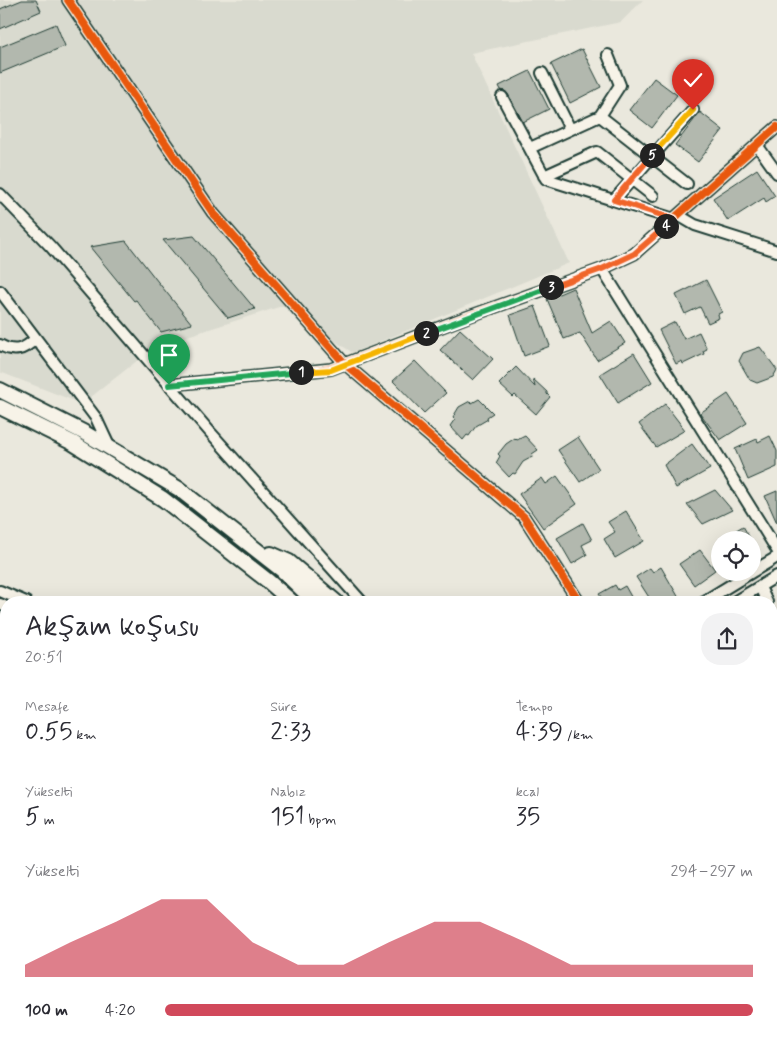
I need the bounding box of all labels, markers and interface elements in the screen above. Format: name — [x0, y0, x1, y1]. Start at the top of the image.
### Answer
pin — [672, 59, 714, 110]
icon: check — [679, 66, 707, 94]
pin: 5 — [640, 142, 664, 168]
text: 5 — [648, 146, 657, 164]
pin: 4 — [654, 214, 678, 238]
text: 4 — [662, 217, 671, 235]
pin: 3 — [538, 274, 564, 300]
text: 3 — [548, 278, 555, 296]
pin: 2 — [414, 320, 438, 346]
text: 2 — [423, 324, 430, 342]
pin — [148, 334, 190, 385]
icon: arrive — [155, 341, 183, 369]
pin: 1 — [288, 360, 314, 384]
text: 1 — [298, 363, 305, 381]
map controls — [711, 531, 761, 581]
button: locate — [711, 531, 761, 581]
text: Akşam koşusu — [25, 609, 199, 646]
button: share — [701, 613, 753, 665]
text: 20:51 — [25, 647, 63, 668]
text: Mesafe — [25, 698, 69, 716]
text: Süre — [270, 698, 297, 716]
text: Tempo — [516, 698, 553, 716]
text: 0.55 — [25, 716, 73, 749]
text: 2:33 — [270, 716, 311, 749]
text: 4:39 — [516, 716, 563, 749]
text: km — [73, 726, 97, 744]
text: /km — [563, 726, 593, 744]
text: Yükselti — [25, 783, 72, 801]
text: Nabız — [270, 783, 306, 801]
text: kcal — [516, 783, 539, 801]
text: 5 — [25, 801, 40, 834]
text: 151 — [270, 801, 305, 834]
text: 35 — [516, 801, 540, 834]
text: m — [40, 811, 55, 829]
text: bpm — [305, 811, 337, 829]
text: Yükselti — [25, 861, 79, 882]
text: 294–297 m — [671, 861, 753, 882]
text: 100 m — [25, 1000, 68, 1021]
text: 4:20 — [105, 1000, 136, 1021]

